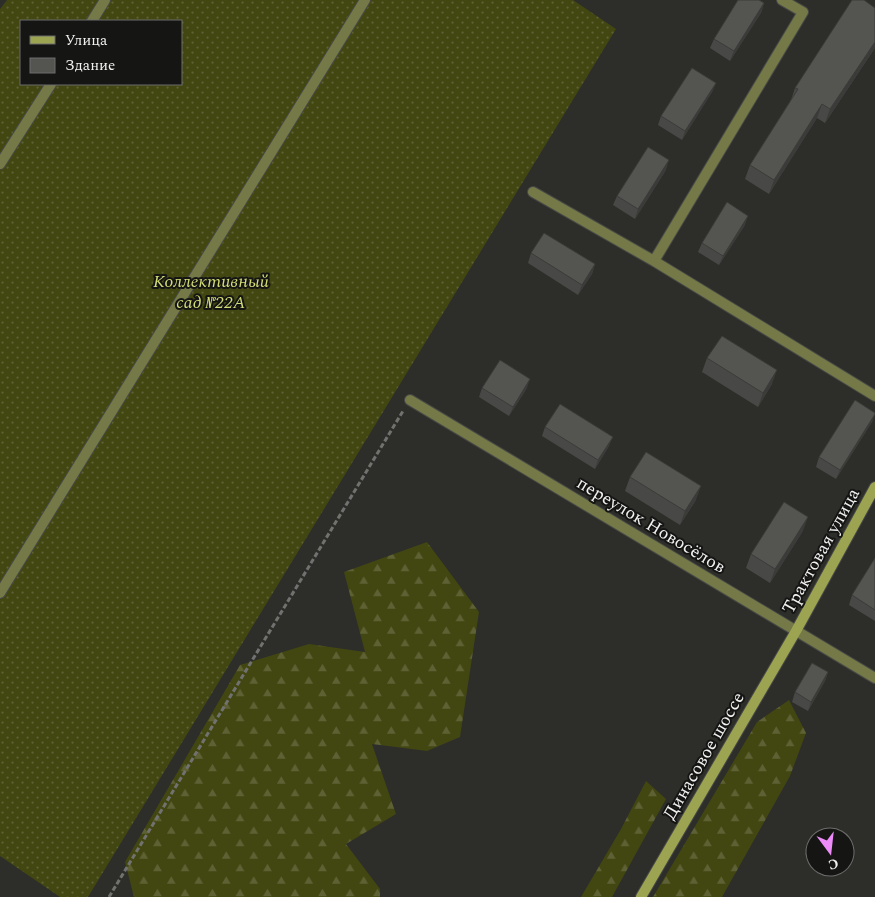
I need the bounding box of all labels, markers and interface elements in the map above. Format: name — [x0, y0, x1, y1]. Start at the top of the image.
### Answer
legend — [20, 20, 182, 85]
text: Улица — [65, 29, 108, 52]
text: Здание — [65, 54, 115, 77]
park label: Коллективный сад №22А — [153, 268, 270, 316]
street label: переулок Новосёлов — [571, 470, 731, 580]
street label: Трактовая улица — [775, 483, 867, 619]
street label: Динасовое шоссе — [656, 687, 752, 825]
north arrow — [805, 827, 855, 877]
text: С — [826, 853, 841, 876]

